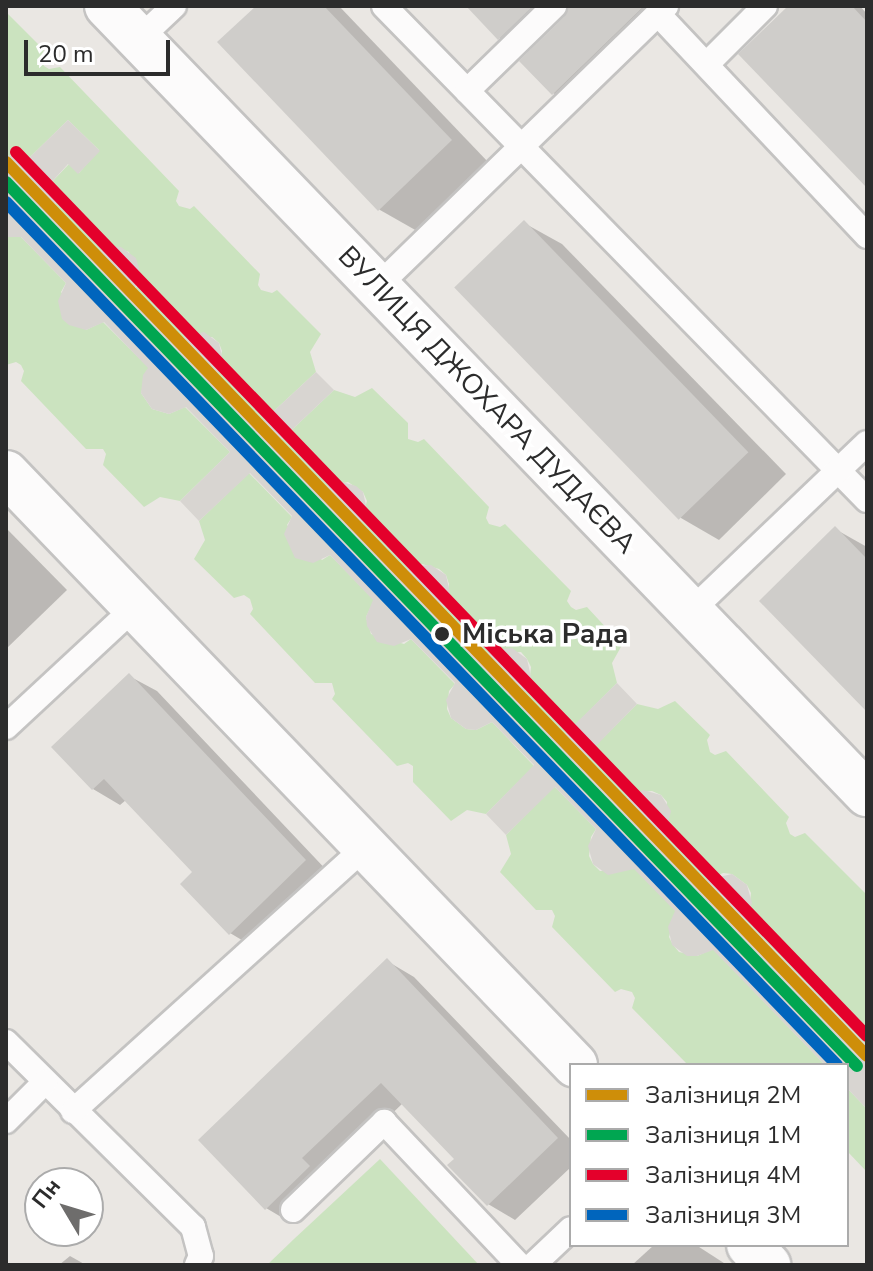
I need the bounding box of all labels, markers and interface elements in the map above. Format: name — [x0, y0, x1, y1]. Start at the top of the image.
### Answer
scale bar — [28, 24, 174, 74]
text: 20 m — [38, 38, 94, 70]
street label: ВУЛИЦЯ ДЖОХАРА ДУДАЄВА — [331, 239, 643, 561]
place label: Міська Рада — [462, 617, 628, 651]
marker: Міська Рада — [429, 621, 455, 647]
legend — [569, 1063, 849, 1247]
text: Залізниця 2М — [645, 1079, 801, 1111]
text: Залізниця 1М — [645, 1119, 801, 1151]
text: Залізниця 4М — [645, 1159, 801, 1191]
north arrow — [24, 1167, 104, 1247]
text: Пн — [26, 1172, 68, 1215]
text: Залізниця 3М — [645, 1199, 801, 1231]

